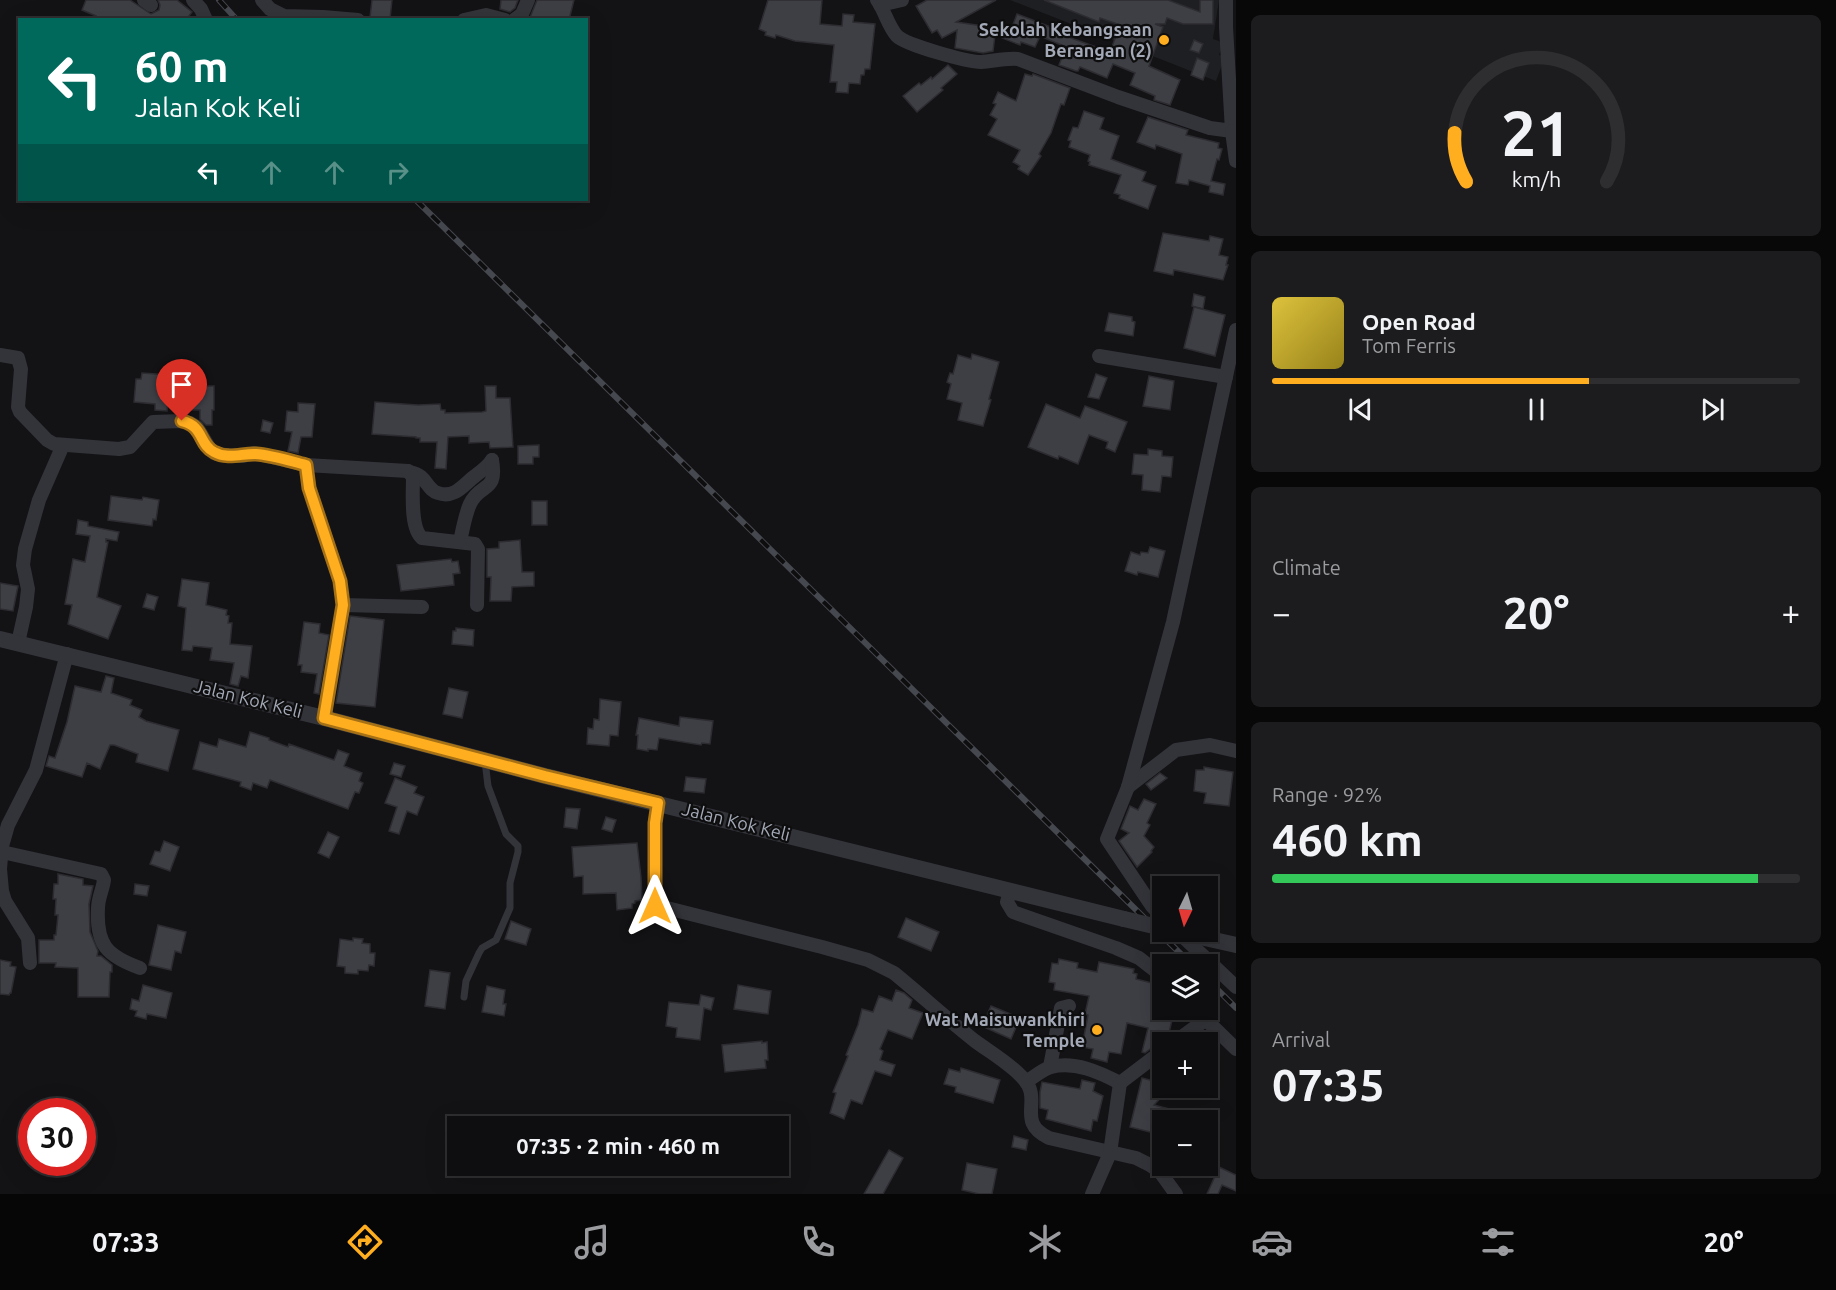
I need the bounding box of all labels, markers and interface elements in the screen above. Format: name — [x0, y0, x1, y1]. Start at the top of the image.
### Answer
place label: Sekolah Kebangsaan Berangan (2) — [979, 19, 1152, 61]
marker: Sekolah Kebangsaan Berangan (2) — [1157, 33, 1171, 47]
icon: left — [36, 42, 114, 120]
text: 60 m — [135, 43, 229, 90]
text: Jalan Kok Keli — [135, 92, 301, 122]
text: 21 — [1501, 99, 1571, 169]
icon: left — [192, 156, 225, 189]
icon: ahead — [255, 156, 288, 189]
icon: ahead — [318, 156, 351, 189]
icon: right — [381, 156, 414, 189]
text: km/h — [1511, 168, 1561, 192]
text: Open Road — [1362, 309, 1476, 334]
text: Tom Ferris — [1362, 334, 1456, 357]
pin — [156, 359, 207, 421]
icon: arrive — [165, 368, 198, 401]
icon: previous — [1344, 393, 1377, 426]
icon: pause — [1520, 393, 1553, 426]
icon: next — [1696, 393, 1729, 426]
text: Climate — [1272, 556, 1341, 579]
text: 20° — [1503, 587, 1569, 638]
text: − — [1272, 594, 1291, 631]
text: + — [1781, 594, 1800, 631]
street label: Jalan Kok Keli — [192, 675, 304, 721]
text: Range · 92% — [1272, 783, 1382, 806]
street label: Jalan Kok Keli — [680, 798, 792, 844]
text: 460 km — [1272, 814, 1423, 865]
position arrow — [623, 874, 687, 938]
north arrow — [1152, 876, 1218, 942]
map controls — [1152, 876, 1218, 1176]
button: layers — [1152, 954, 1218, 1020]
place label: Wat Maisuwankhiri Temple — [925, 1009, 1085, 1050]
marker: Wat Maisuwankhiri Temple — [1090, 1023, 1104, 1037]
text: Arrival — [1272, 1028, 1330, 1051]
button: + — [1152, 1032, 1218, 1098]
text: 07:35 — [1272, 1059, 1385, 1110]
speed limit sign: 30 — [18, 1098, 96, 1176]
button: − — [1152, 1110, 1218, 1176]
text: 07:35 · 2 min · 460 m — [516, 1133, 720, 1158]
icon: directions — [344, 1221, 386, 1263]
icon: music — [571, 1221, 613, 1263]
icon: phone — [797, 1221, 839, 1263]
icon: climate — [1024, 1221, 1066, 1263]
icon: car — [1251, 1221, 1293, 1263]
icon: filters — [1477, 1221, 1519, 1263]
text: 07:33 — [92, 1227, 160, 1257]
text: 20° — [1704, 1227, 1744, 1257]

